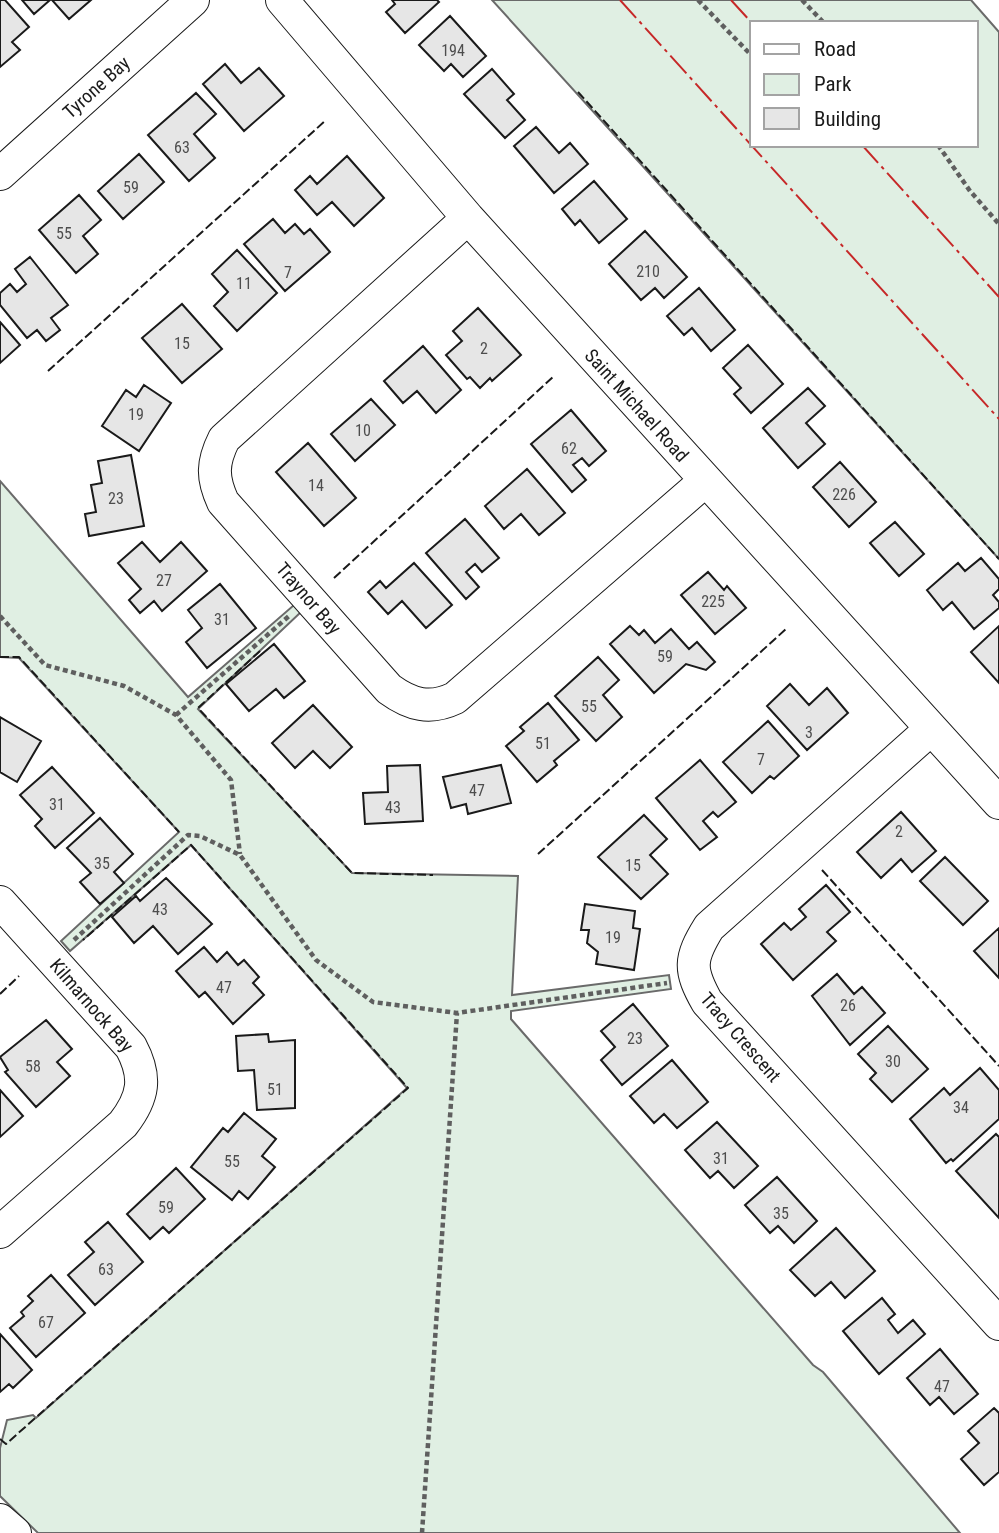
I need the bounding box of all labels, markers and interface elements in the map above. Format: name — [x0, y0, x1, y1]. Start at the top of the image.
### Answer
legend — [750, 21, 978, 147]
text: Road — [814, 37, 856, 61]
house number: 194 — [441, 41, 465, 60]
street label: Tyrone Bay — [58, 51, 135, 123]
text: Park — [814, 72, 852, 96]
text: Building — [814, 107, 881, 131]
house number: 63 — [174, 138, 190, 157]
house number: 59 — [123, 178, 139, 197]
house number: 55 — [56, 224, 72, 243]
house number: 210 — [636, 262, 660, 281]
house number: 7 — [284, 263, 292, 282]
house number: 11 — [236, 274, 252, 293]
house number: 15 — [174, 334, 190, 353]
house number: 2 — [480, 339, 488, 358]
street label: Saint Michael Road — [580, 344, 693, 467]
house number: 19 — [128, 405, 144, 424]
house number: 10 — [355, 421, 371, 440]
house number: 62 — [561, 439, 577, 458]
house number: 14 — [308, 476, 324, 495]
house number: 226 — [832, 485, 856, 504]
house number: 23 — [108, 489, 124, 508]
street label: Traynor Bay — [271, 558, 346, 639]
house number: 27 — [156, 571, 172, 590]
house number: 225 — [701, 592, 725, 611]
house number: 31 — [214, 610, 230, 629]
house number: 59 — [657, 647, 673, 666]
house number: 55 — [581, 697, 597, 716]
house number: 3 — [805, 723, 813, 742]
house number: 51 — [535, 734, 551, 753]
house number: 7 — [757, 750, 765, 769]
house number: 47 — [469, 781, 485, 800]
house number: 31 — [49, 795, 65, 814]
house number: 43 — [385, 798, 401, 817]
house number: 2 — [895, 822, 903, 841]
house number: 35 — [94, 854, 110, 873]
house number: 15 — [625, 856, 641, 875]
house number: 43 — [152, 900, 168, 919]
house number: 19 — [605, 928, 621, 947]
street label: Kilmarnock Bay — [45, 954, 138, 1057]
house number: 47 — [216, 978, 232, 997]
street label: Tracy Crescent — [695, 988, 786, 1087]
house number: 26 — [840, 996, 856, 1015]
house number: 23 — [627, 1029, 643, 1048]
house number: 30 — [885, 1052, 901, 1071]
house number: 58 — [25, 1057, 41, 1076]
house number: 51 — [267, 1080, 283, 1099]
house number: 34 — [953, 1098, 969, 1117]
house number: 31 — [713, 1149, 729, 1168]
house number: 55 — [224, 1152, 240, 1171]
house number: 59 — [158, 1198, 174, 1217]
house number: 35 — [773, 1204, 789, 1223]
house number: 63 — [98, 1260, 114, 1279]
house number: 67 — [38, 1313, 54, 1332]
house number: 47 — [934, 1377, 950, 1396]

